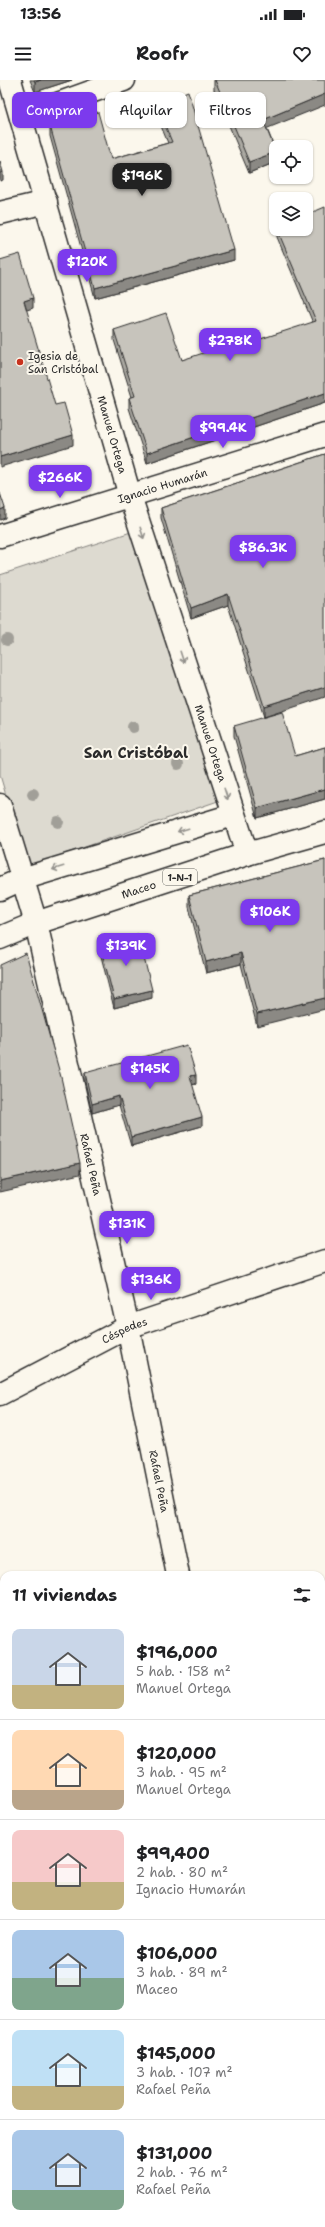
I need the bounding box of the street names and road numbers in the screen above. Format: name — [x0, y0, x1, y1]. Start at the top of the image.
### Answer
street label: Manuel Ortega — [94, 394, 131, 475]
street label: Ignacio Humarán — [116, 465, 209, 507]
street label: Manuel Ortega — [191, 703, 230, 784]
road number: 1-N-1 — [163, 869, 197, 885]
street label: Maceo — [119, 877, 158, 902]
street label: Rafael Peña — [77, 1132, 105, 1197]
street label: Céspedes — [99, 1314, 149, 1347]
street label: Rafael Peña — [145, 1449, 173, 1514]

